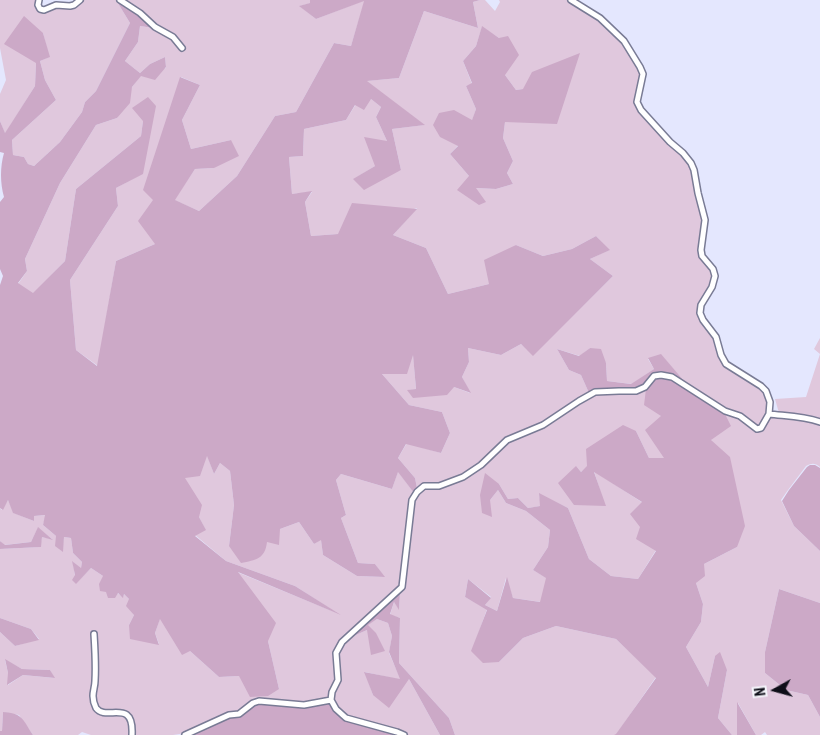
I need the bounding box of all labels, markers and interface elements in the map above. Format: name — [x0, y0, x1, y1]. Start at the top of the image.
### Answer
north arrow — [750, 665, 800, 715]
text: N — [752, 687, 769, 697]

